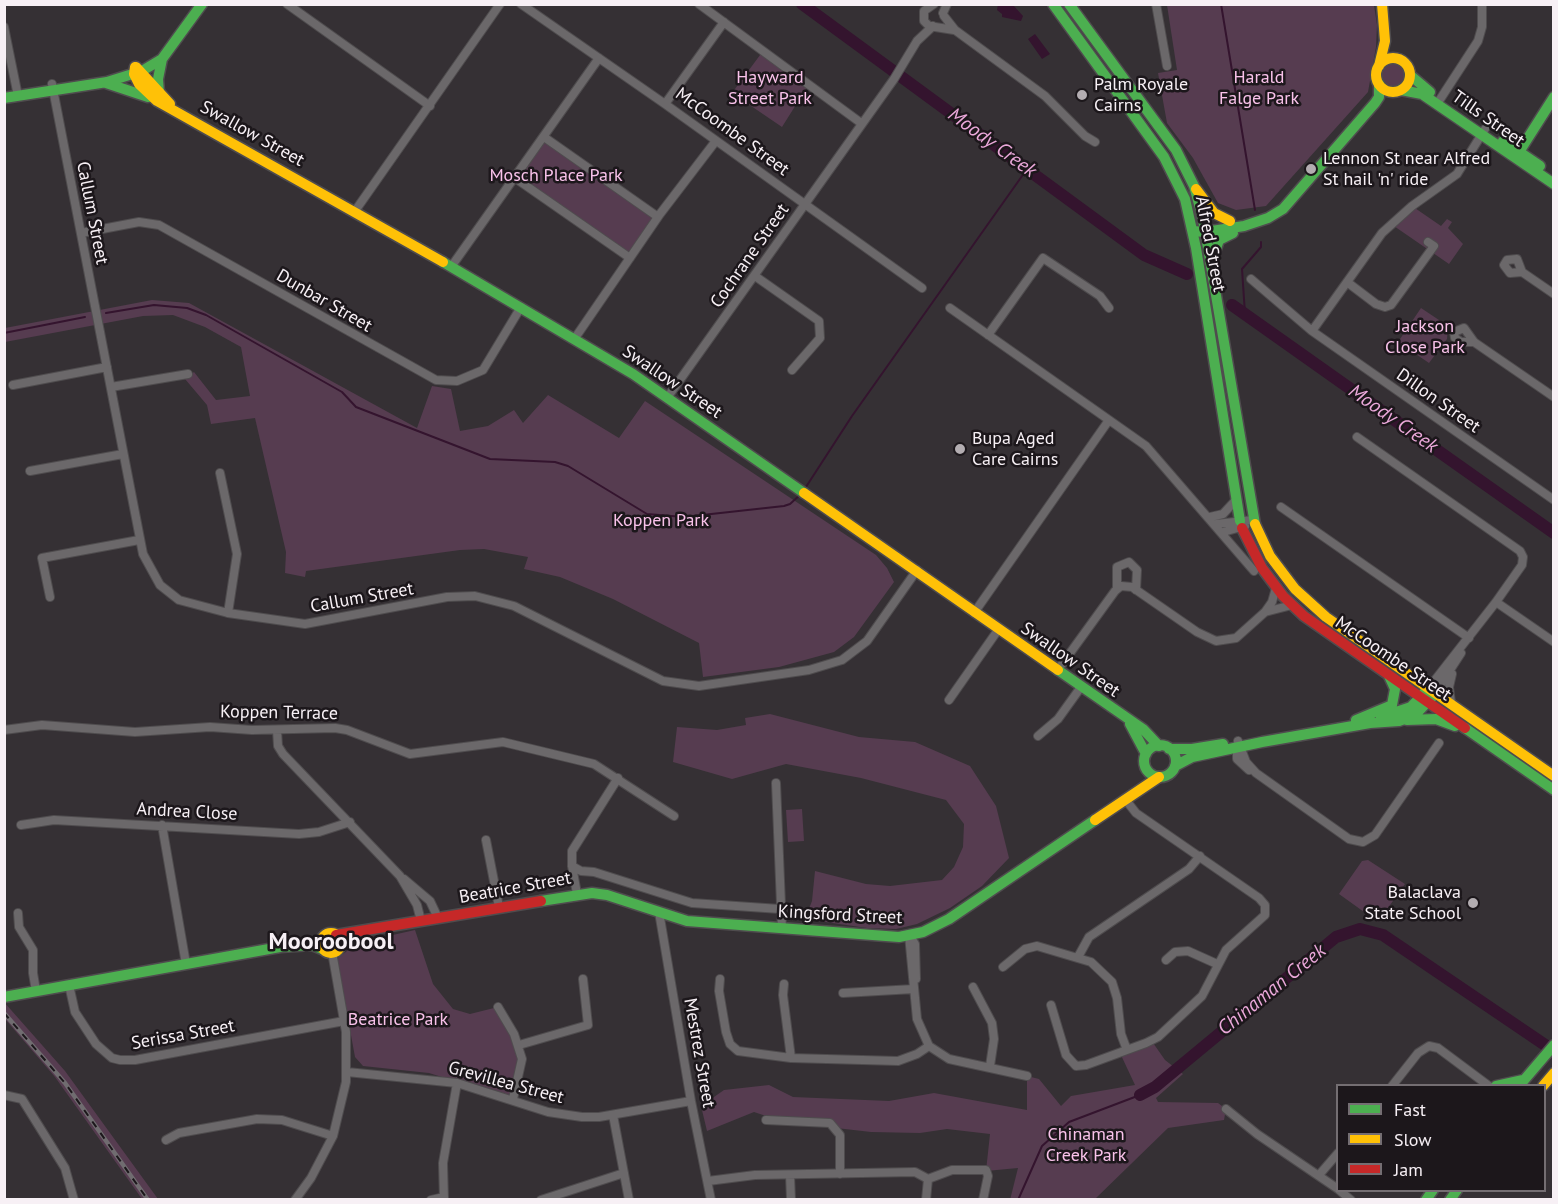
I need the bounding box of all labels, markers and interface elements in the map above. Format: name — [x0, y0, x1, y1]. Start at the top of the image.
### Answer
park label: Hayward Street Park — [728, 67, 812, 110]
park label: Harald Falge Park — [1219, 67, 1299, 110]
place label: Palm Royale Cairns — [1094, 74, 1188, 116]
street label: McCoombe Street — [671, 83, 793, 181]
street label: Tills Street — [1448, 86, 1528, 152]
marker: Palm Royale Cairns — [1075, 88, 1089, 102]
street label: Swallow Street — [196, 97, 308, 171]
water label: Moody Creek — [943, 103, 1041, 183]
place label: Lennon St near Alfred St hail 'n' ride — [1323, 148, 1490, 190]
street label: Callum Street — [71, 160, 113, 266]
marker: Lennon St near Alfred St hail 'n' ride — [1304, 162, 1318, 176]
park label: Mosch Place Park — [489, 165, 623, 187]
street label: Alfred Street — [1190, 194, 1230, 294]
street label: Cochrane Street — [706, 200, 794, 312]
street label: Dunbar Street — [272, 265, 376, 337]
park label: Jackson Close Park — [1385, 316, 1465, 358]
street label: Swallow Street — [618, 341, 726, 423]
street label: Dillon Street — [1392, 364, 1484, 438]
water label: Moody Creek — [1344, 379, 1442, 459]
place label: Bupa Aged Care Cairns — [972, 428, 1058, 470]
marker: Bupa Aged Care Cairns — [953, 442, 967, 456]
park label: Koppen Park — [613, 510, 709, 532]
street label: Callum Street — [309, 578, 415, 618]
street label: McCoombe Street — [1331, 612, 1455, 706]
street label: Swallow Street — [1016, 618, 1124, 702]
street label: Koppen Terrace — [220, 701, 338, 725]
street label: Andrea Close — [136, 799, 238, 825]
street label: Beatrice Street — [457, 868, 573, 908]
place label: Balaclava State School — [1364, 882, 1461, 924]
marker: Balaclava State School — [1466, 896, 1480, 910]
street label: Kingsford Street — [777, 901, 903, 929]
district label: Mooroobool — [269, 928, 393, 956]
water label: Chinaman Creek — [1213, 939, 1331, 1041]
street label: Mestrez Street — [679, 996, 719, 1110]
park label: Beatrice Park — [348, 1009, 448, 1031]
street label: Serissa Street — [130, 1015, 236, 1055]
street label: Grevillea Street — [446, 1057, 566, 1109]
legend — [1336, 1084, 1546, 1192]
text: Fast — [1394, 1098, 1426, 1121]
park label: Chinaman Creek Park — [1046, 1124, 1126, 1166]
text: Slow — [1394, 1128, 1432, 1151]
text: Jam — [1394, 1158, 1423, 1181]

